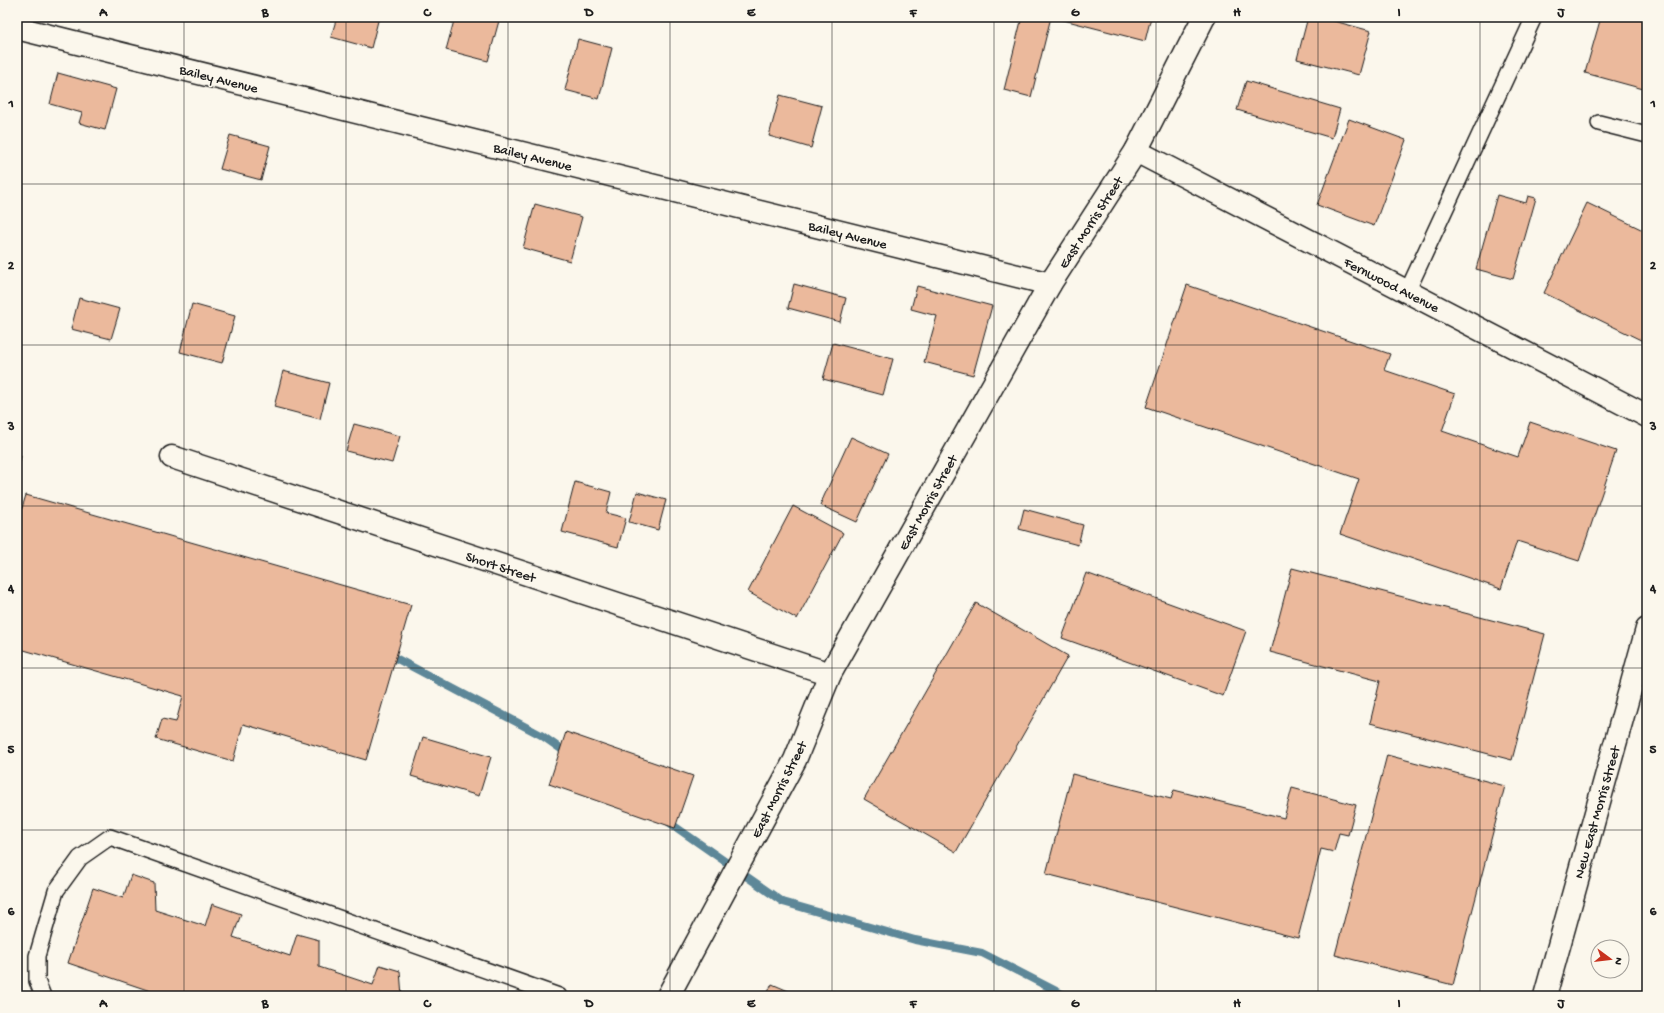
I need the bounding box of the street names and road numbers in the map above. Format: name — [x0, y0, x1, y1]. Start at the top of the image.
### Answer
street label: Bailey Avenue — [176, 62, 260, 99]
street label: Bailey Avenue — [490, 140, 574, 177]
street label: East Morris Street — [1056, 173, 1129, 273]
street label: Bailey Avenue — [805, 218, 889, 255]
street label: Fernwood Avenue — [1339, 254, 1442, 318]
street label: East Morris Street — [896, 451, 963, 554]
street label: Short Street — [463, 549, 539, 588]
street label: East Morris Street — [748, 738, 813, 841]
street label: New East Morris Street — [1571, 743, 1626, 881]

